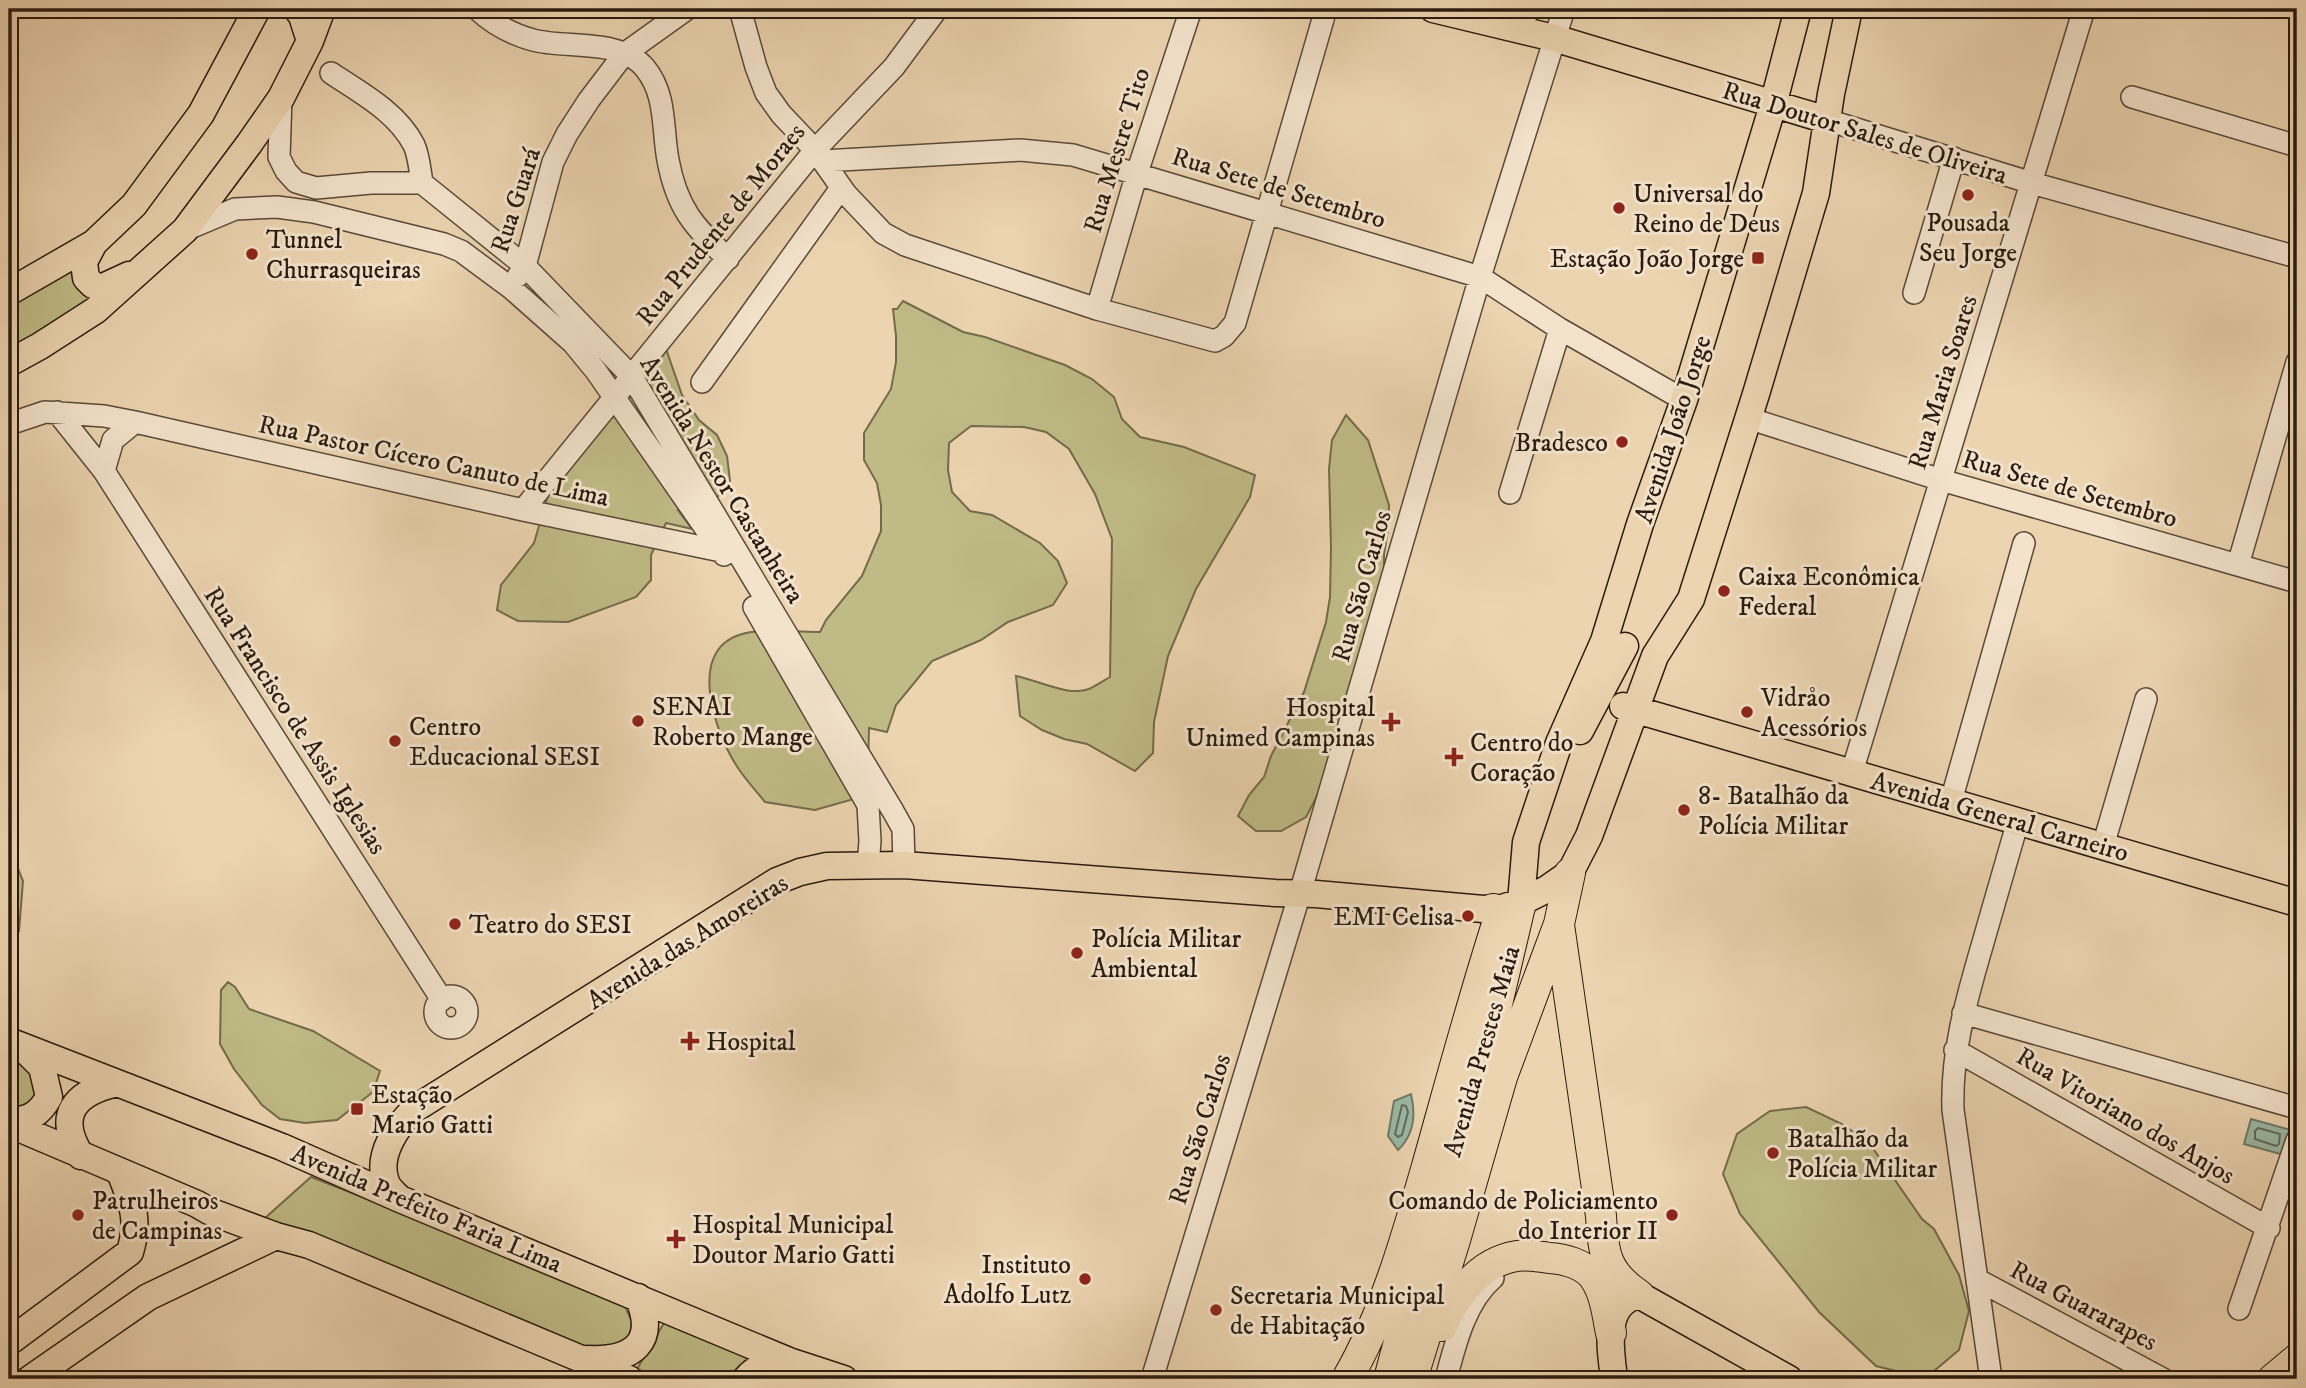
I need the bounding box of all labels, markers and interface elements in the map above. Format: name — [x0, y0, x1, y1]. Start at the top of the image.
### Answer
street label: Rua Mestre Tito — [1077, 64, 1158, 237]
street label: Rua Doutor Sales de Oliveira — [1718, 74, 2011, 193]
street label: Rua Prudente de Moraes — [629, 117, 813, 333]
street label: Rua Sete de Setembro — [1167, 140, 1390, 237]
street label: Rua Guará — [484, 144, 549, 257]
place label: Universal do Reino de Deus — [1633, 178, 1780, 241]
marker: Pousada Seu Jorge — [1960, 187, 1976, 203]
marker: Universal do Reino de Deus — [1611, 200, 1627, 216]
place label: Pousada Seu Jorge — [1919, 207, 2017, 270]
place label: Tunnel Churrasqueiras — [266, 224, 421, 287]
place label: Estação João Jorge — [1550, 243, 1744, 276]
marker: Tunnel Churrasqueiras — [244, 246, 260, 262]
marker: Estação João Jorge — [1750, 250, 1766, 266]
street label: Rua Maria Soares — [1901, 291, 1986, 474]
street label: Avenida João Jorge — [1628, 331, 1719, 527]
street label: Avenida Nestor Castanheira — [632, 350, 812, 610]
street label: Rua Pastor Cícero Canuto de Lima — [255, 408, 612, 515]
place label: Bradesco — [1515, 427, 1608, 460]
marker: Bradesco — [1614, 434, 1630, 450]
street label: Rua Sete de Setembro — [1958, 443, 2181, 536]
street label: Rua São Carlos — [1325, 507, 1400, 666]
place label: Caixa Econômica Federal — [1738, 561, 1919, 624]
street label: Rua Francisco de Assis Iglesias — [196, 581, 394, 861]
marker: Caixa Econômica Federal — [1716, 583, 1732, 599]
place label: Vidråo Acessórios — [1760, 682, 1867, 745]
place label: SENAI Roberto Mange — [652, 691, 813, 754]
place label: Hospital Unimed Campinas — [1185, 692, 1375, 755]
marker: Vidråo Acessórios — [1739, 704, 1755, 720]
place label: Centro Educacional SESI — [409, 711, 600, 774]
marker: Hospital Unimed Campinas — [1381, 712, 1401, 732]
marker: SENAI Roberto Mange — [630, 713, 646, 729]
place label: Centro do Coração — [1470, 727, 1573, 790]
marker: Centro Educacional SESI — [387, 733, 403, 749]
marker: Centro do Coração — [1444, 747, 1464, 767]
street label: Avenida General Carneiro — [1867, 765, 2132, 870]
place label: 8- Batalhão da Polícia Militar — [1698, 780, 1849, 843]
marker: 8- Batalhão da Polícia Militar — [1676, 802, 1692, 818]
street label: Avenida das Amoreiras — [581, 867, 795, 1018]
place label: EMI Celisa — [1333, 901, 1454, 934]
marker: EMI Celisa — [1460, 908, 1476, 924]
place label: Teatro do SESI — [469, 909, 632, 942]
marker: Teatro do SESI — [447, 916, 463, 932]
place label: Polícia Militar Ambiental — [1091, 923, 1241, 986]
street label: Avenida Prestes Maia — [1437, 942, 1528, 1161]
marker: Polícia Militar Ambiental — [1069, 945, 1085, 961]
place label: Hospital — [706, 1026, 796, 1059]
marker: Hospital — [680, 1031, 700, 1051]
street label: Rua Vitoriano dos Anjos — [2010, 1040, 2240, 1192]
street label: Rua São Carlos — [1162, 1050, 1239, 1209]
place label: Estação Mario Gatti — [371, 1079, 493, 1142]
marker: Estação Mario Gatti — [349, 1101, 365, 1117]
place label: Batalhão da Polícia Militar — [1787, 1123, 1937, 1186]
street label: Avenida Prefeito Faria Lima — [286, 1137, 567, 1281]
marker: Batalhão da Polícia Militar — [1765, 1145, 1781, 1161]
place label: Patrulheiros de Campinas — [92, 1185, 222, 1248]
place label: Comando de Policiamento do Interior II — [1388, 1185, 1658, 1248]
marker: Patrulheiros de Campinas — [70, 1207, 86, 1223]
marker: Comando de Policiamento do Interior II — [1664, 1207, 1680, 1223]
place label: Hospital Municipal Doutor Mario Gatti — [692, 1209, 895, 1272]
marker: Hospital Municipal Doutor Mario Gatti — [666, 1229, 686, 1249]
place label: Instituto Adolfo Lutz — [944, 1249, 1071, 1312]
street label: Rua Guararapes — [2004, 1254, 2163, 1359]
marker: Instituto Adolfo Lutz — [1077, 1271, 1093, 1287]
place label: Secretaria Municipal de Habitação — [1230, 1280, 1445, 1343]
marker: Secretaria Municipal de Habitação — [1208, 1302, 1224, 1318]

